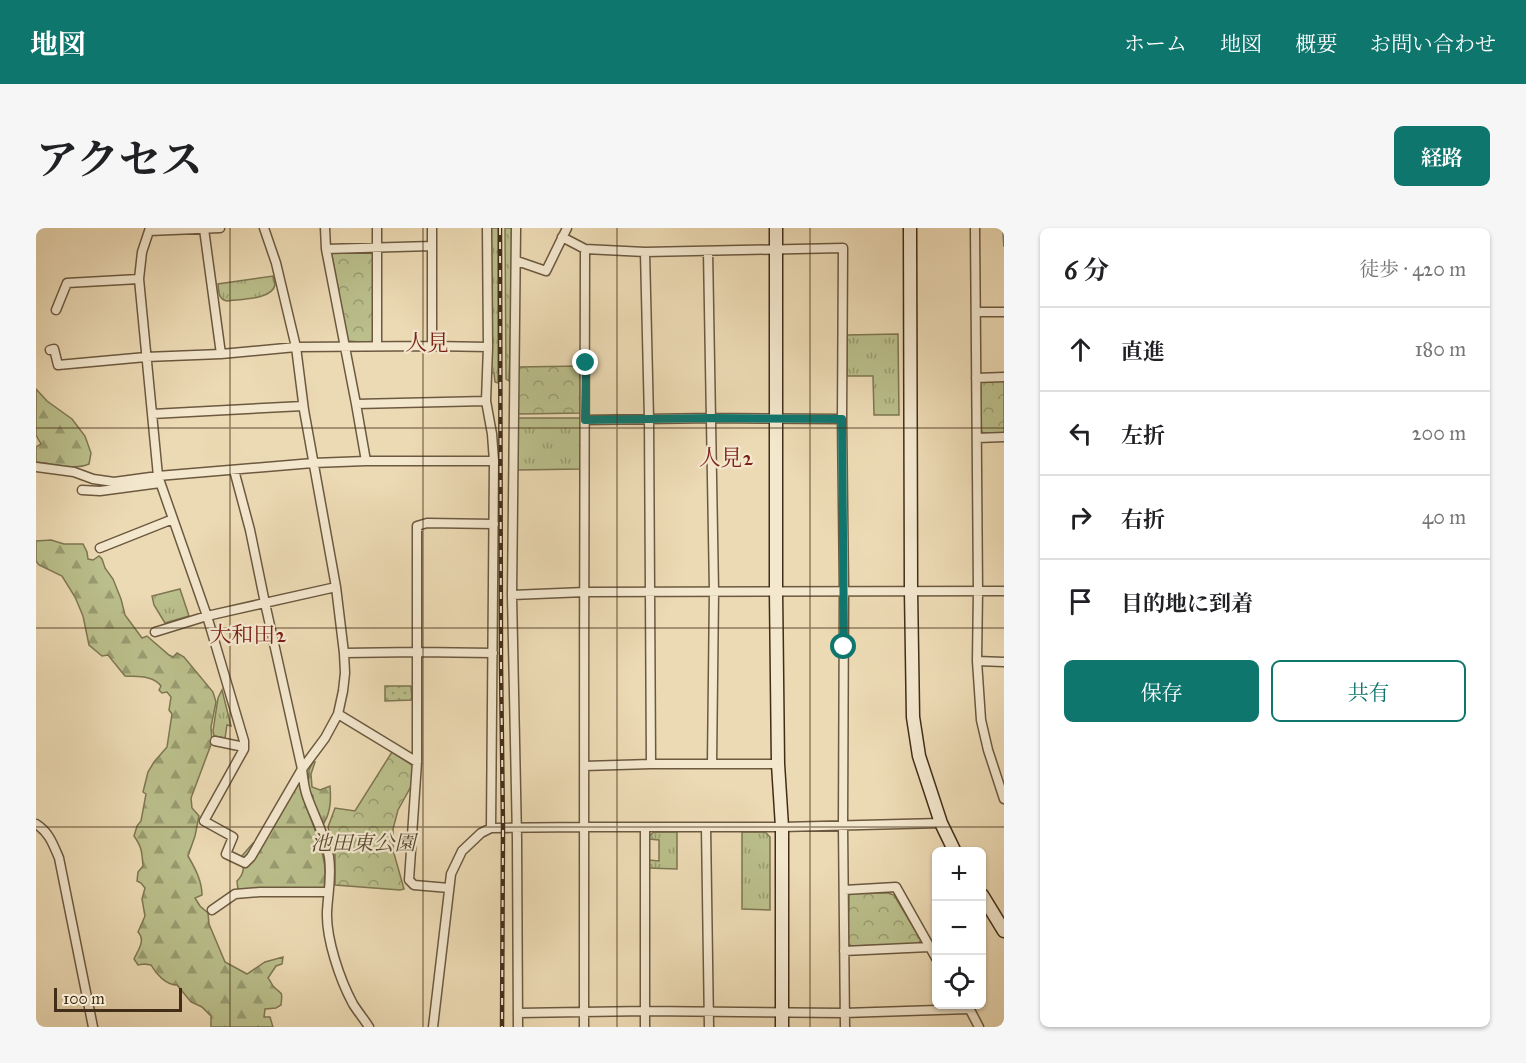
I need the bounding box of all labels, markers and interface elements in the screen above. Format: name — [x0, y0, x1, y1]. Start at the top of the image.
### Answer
text: 地図 — [30, 27, 86, 62]
text: ホーム — [1124, 31, 1187, 57]
text: 地図 — [1220, 31, 1262, 57]
text: 概要 — [1295, 31, 1337, 57]
text: お問い合わせ — [1370, 31, 1496, 57]
button: 経路 — [1394, 126, 1490, 186]
text: アクセス — [36, 134, 203, 186]
text: 6 分 — [1064, 254, 1109, 286]
text: 徒歩 · 420 m — [1359, 257, 1466, 281]
district label: 人見 — [405, 329, 449, 356]
icon: ahead — [1064, 333, 1097, 366]
text: 180 m — [1415, 337, 1466, 361]
text: 直進 — [1121, 338, 1165, 365]
route end — [572, 349, 598, 375]
icon: left — [1064, 417, 1097, 450]
text: 200 m — [1412, 421, 1466, 445]
text: 左折 — [1121, 422, 1165, 449]
district label: 人見2 — [699, 444, 754, 471]
icon: right — [1064, 501, 1097, 534]
text: 40 m — [1422, 505, 1466, 529]
text: 右折 — [1121, 506, 1165, 533]
icon: arrive — [1064, 585, 1097, 618]
text: 目的地に到着 — [1121, 590, 1253, 617]
district label: 大和田2 — [210, 621, 287, 648]
route start — [830, 633, 856, 659]
button: 保存 — [1064, 660, 1259, 722]
button: 共有 — [1271, 660, 1466, 722]
park label: 池田東公園 — [311, 830, 418, 856]
map controls — [932, 847, 986, 1009]
button: + — [932, 847, 986, 901]
button: − — [932, 901, 986, 955]
button: locate — [932, 955, 986, 1009]
scale bar — [54, 985, 182, 1012]
text: 100 m — [63, 989, 105, 1008]

